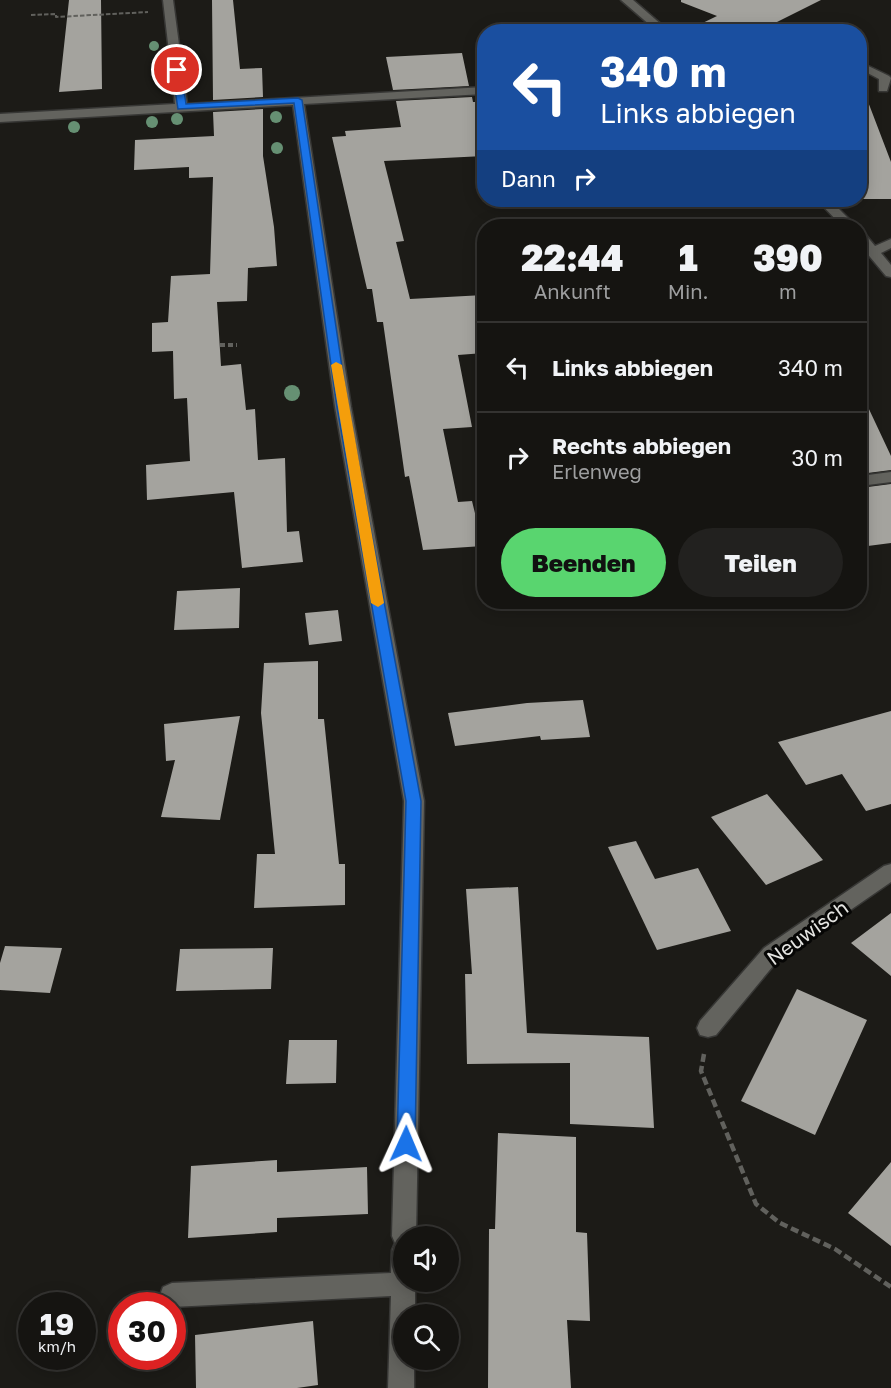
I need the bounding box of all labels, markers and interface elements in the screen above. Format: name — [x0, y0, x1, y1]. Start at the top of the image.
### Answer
pin — [151, 44, 202, 95]
text: 340 m — [600, 46, 726, 96]
icon: left — [501, 48, 579, 126]
icon: arrive — [160, 53, 193, 86]
text: Links abbiegen — [600, 97, 796, 129]
icon: right — [568, 162, 601, 195]
text: Dann — [501, 165, 556, 192]
text: 22:44 — [521, 236, 624, 279]
text: 1 — [679, 236, 698, 279]
text: 390 — [753, 236, 823, 279]
text: Ankunft — [534, 279, 611, 303]
text: Min. — [668, 279, 709, 303]
text: m — [779, 279, 797, 303]
icon: left — [501, 351, 534, 384]
text: Links abbiegen — [552, 354, 713, 381]
text: 340 m — [778, 354, 843, 381]
text: Rechts abbiegen — [552, 432, 731, 459]
icon: right — [501, 441, 534, 474]
text: 30 m — [792, 444, 843, 471]
text: Erlenweg — [552, 459, 642, 483]
button: Beenden — [501, 528, 666, 597]
button: Teilen — [678, 528, 843, 597]
street label: Neuwisch — [762, 895, 852, 969]
position arrow — [374, 1112, 438, 1176]
map controls — [393, 1226, 459, 1370]
button: sound — [393, 1226, 459, 1292]
speed limit sign: 30 — [108, 1292, 186, 1370]
button: search — [393, 1304, 459, 1370]
text: 19 — [40, 1306, 74, 1342]
text: km/h — [38, 1337, 76, 1355]

